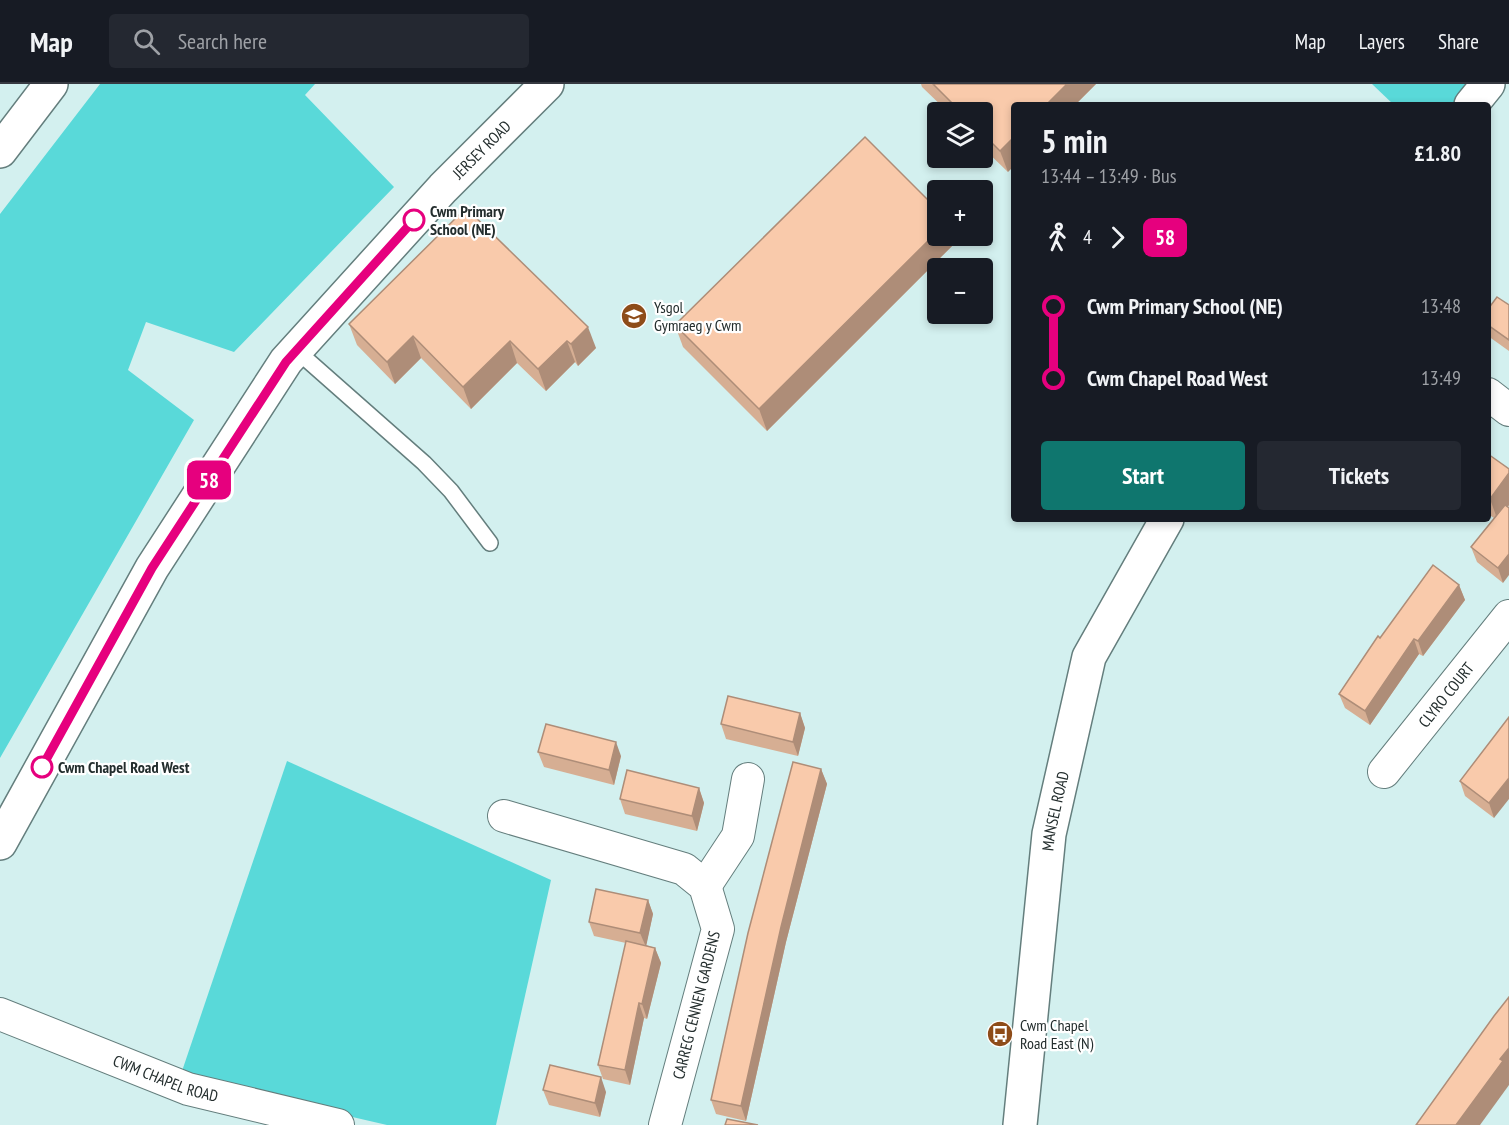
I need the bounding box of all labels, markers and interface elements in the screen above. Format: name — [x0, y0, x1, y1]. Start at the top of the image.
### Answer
search box — [109, 14, 529, 68]
text: Map — [30, 23, 73, 60]
icon: search — [130, 25, 163, 58]
text: Search here — [178, 27, 267, 55]
text: Map — [1295, 28, 1326, 55]
text: Layers — [1359, 28, 1405, 55]
text: Share — [1438, 28, 1479, 55]
map controls — [927, 102, 993, 324]
button: layers — [927, 102, 993, 168]
street label: JERSEY ROAD — [448, 116, 515, 183]
text: 5 min — [1041, 119, 1108, 162]
text: £1.80 — [1414, 139, 1461, 167]
text: 13:44 – 13:49 · Bus — [1041, 163, 1176, 189]
button: + — [927, 180, 993, 246]
place label: Cwm Primary School (NE) — [430, 201, 505, 239]
marker: Cwm Primary School (NE) — [403, 209, 425, 231]
icon: walk — [1041, 221, 1074, 254]
icon: forward — [1101, 221, 1134, 254]
text: 4 — [1083, 224, 1092, 250]
text: 58 — [1155, 224, 1175, 251]
button: − — [927, 258, 993, 324]
text: Cwm Primary School (NE) — [1087, 292, 1283, 320]
text: 13:48 — [1421, 293, 1461, 319]
place label: Ysgol Gymraeg y Cwm — [654, 297, 741, 335]
school or university icon: Ysgol Gymraeg y Cwm — [619, 301, 649, 331]
text: Cwm Chapel Road West — [1087, 364, 1268, 392]
text: 13:49 — [1421, 365, 1461, 391]
button: Start — [1041, 441, 1245, 510]
button: Tickets — [1257, 441, 1461, 510]
line badge: 58 — [182, 460, 236, 500]
text: 58 — [199, 467, 219, 494]
street label: CLYRO COURT — [1414, 658, 1478, 731]
marker: Cwm Chapel Road West — [31, 756, 53, 778]
place label: Cwm Chapel Road West — [58, 757, 190, 777]
street label: MANSEL ROAD — [1037, 769, 1073, 852]
street label: CARREG CENNEN GARDENS — [668, 929, 724, 1081]
place label: Cwm Chapel Road East (N) — [1020, 1015, 1093, 1053]
bus stop icon: Cwm Chapel Road East (N) — [985, 1019, 1015, 1049]
street label: CWM CHAPEL ROAD — [110, 1050, 220, 1106]

